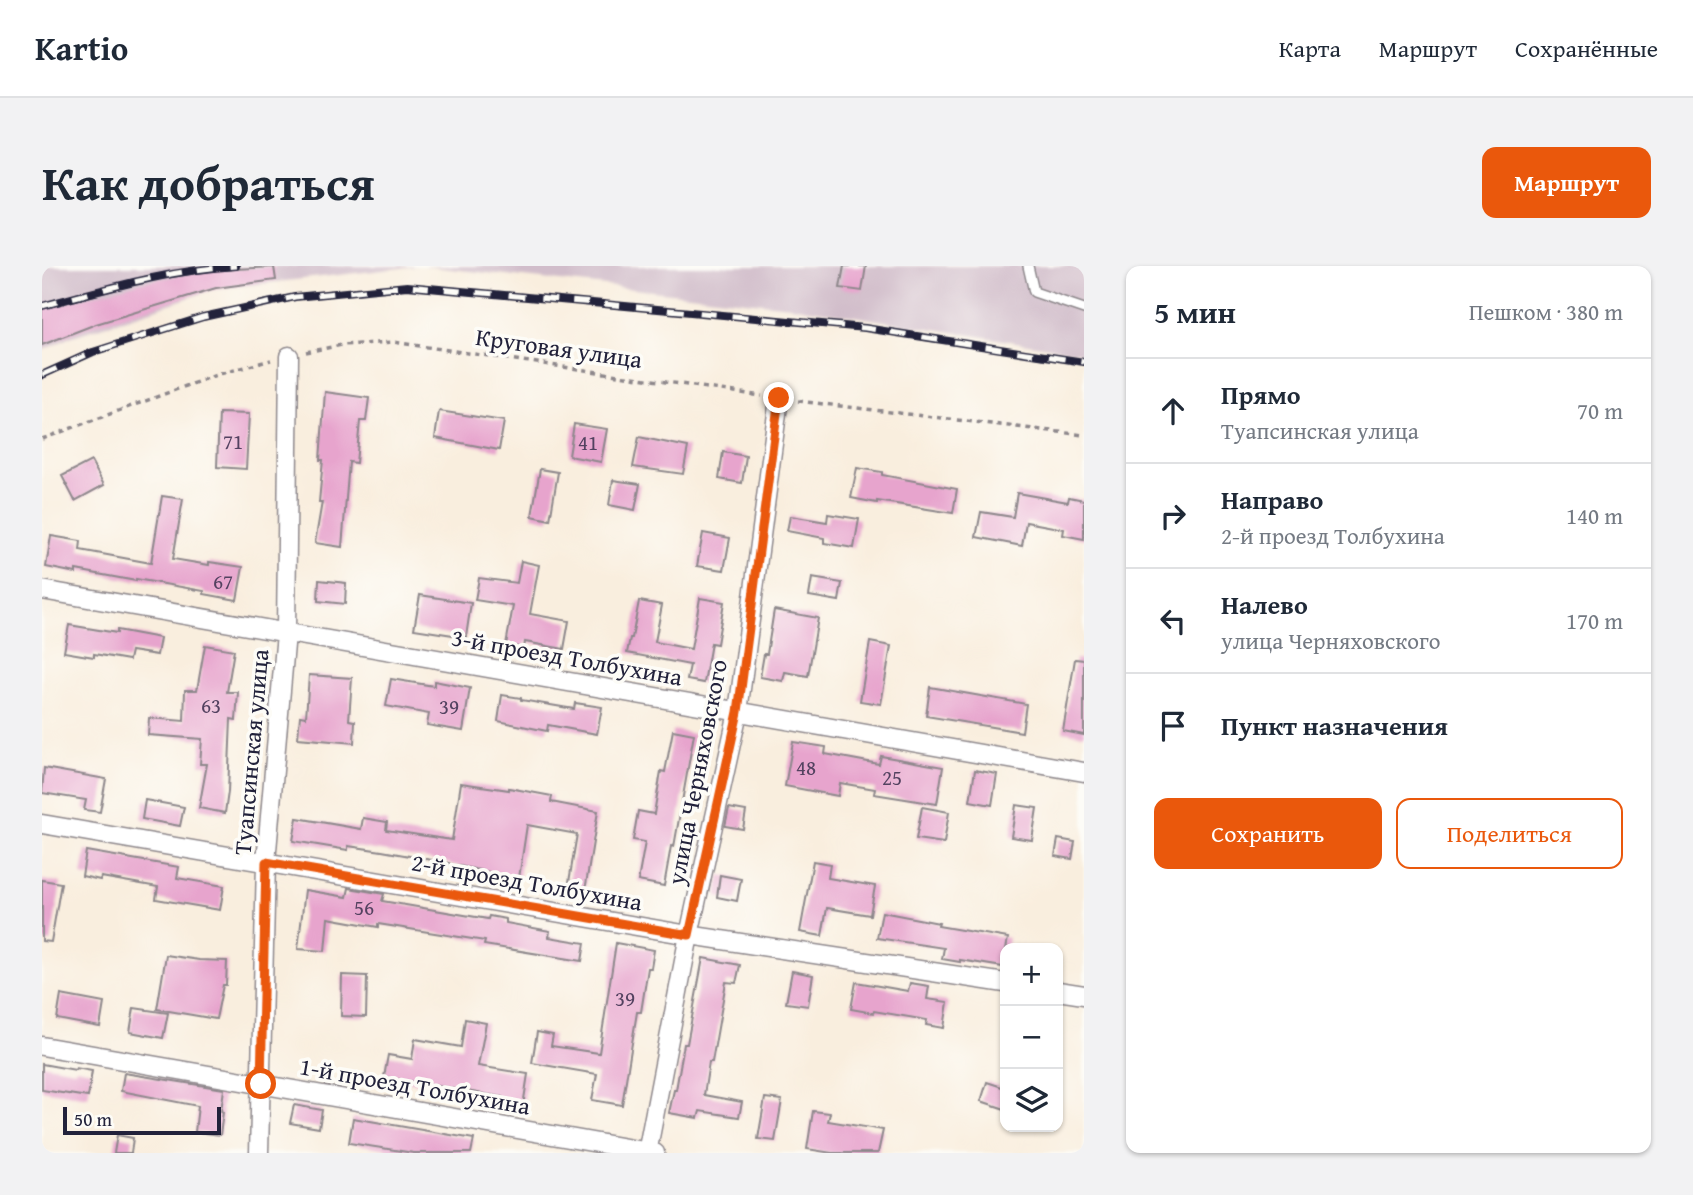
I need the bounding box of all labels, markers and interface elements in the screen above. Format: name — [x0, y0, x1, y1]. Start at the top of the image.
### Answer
text: Kartio — [35, 24, 128, 72]
text: Карта — [1279, 31, 1341, 66]
text: Маршрут — [1379, 31, 1477, 66]
text: Сохранённые — [1515, 31, 1658, 66]
text: Как добраться — [42, 146, 375, 218]
button: Маршрут — [1482, 147, 1651, 218]
text: 5 мин — [1154, 290, 1236, 334]
text: Пешком · 380 m — [1469, 295, 1623, 328]
street label: Круговая улица — [474, 319, 645, 377]
text: Прямо — [1221, 375, 1301, 414]
route end — [763, 382, 794, 413]
icon: ahead — [1154, 392, 1192, 430]
text: 70 m — [1577, 394, 1623, 427]
text: Туапсинская улица — [1221, 414, 1419, 447]
house number: 71 — [223, 426, 243, 457]
house number: 41 — [578, 427, 598, 458]
text: Направо — [1221, 480, 1323, 519]
icon: right — [1154, 497, 1192, 535]
text: 140 m — [1566, 499, 1623, 532]
text: 2-й проезд Толбухина — [1221, 519, 1445, 552]
house number: 67 — [213, 566, 233, 597]
text: Налево — [1221, 585, 1308, 624]
icon: left — [1154, 602, 1192, 640]
text: 170 m — [1566, 604, 1623, 637]
street label: 3-й проезд Толбухина — [449, 620, 686, 695]
text: улица Черняховского — [1221, 624, 1441, 657]
street label: Туапсинская улица — [225, 647, 277, 856]
street label: улица Черняховского — [658, 656, 736, 889]
house number: 63 — [201, 690, 221, 721]
house number: 39 — [439, 691, 459, 722]
text: Пункт назначения — [1221, 706, 1448, 745]
icon: arrive — [1154, 707, 1192, 745]
house number: 48 — [796, 752, 816, 783]
house number: 25 — [882, 762, 902, 793]
button: Сохранить — [1154, 798, 1382, 869]
button: Поделиться — [1396, 798, 1623, 869]
street label: 2-й проезд Толбухина — [409, 845, 646, 920]
house number: 56 — [354, 892, 374, 923]
map controls — [1000, 943, 1063, 1132]
button: + — [1000, 943, 1063, 1006]
house number: 39 — [615, 983, 635, 1014]
button: − — [1000, 1006, 1063, 1069]
street label: 1-й проезд Толбухина — [297, 1049, 534, 1124]
route start — [245, 1068, 276, 1099]
button: layers — [1000, 1069, 1063, 1132]
scale bar — [63, 1104, 220, 1136]
text: 50 m — [74, 1105, 112, 1133]

